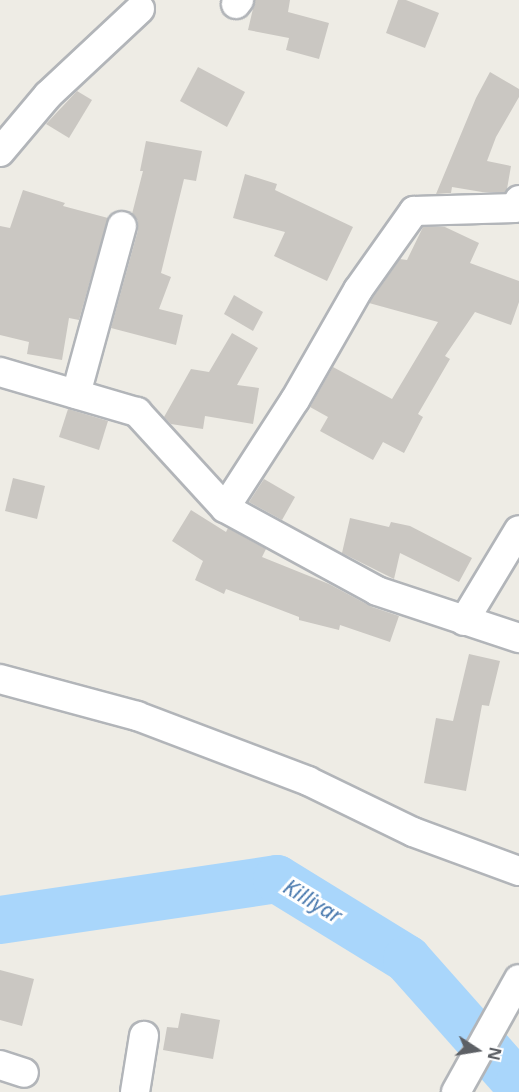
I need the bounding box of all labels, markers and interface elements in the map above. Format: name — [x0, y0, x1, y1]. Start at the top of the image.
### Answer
water label: Killiyar — [279, 874, 347, 928]
north arrow — [447, 1020, 507, 1080]
text: N — [482, 1045, 507, 1062]

